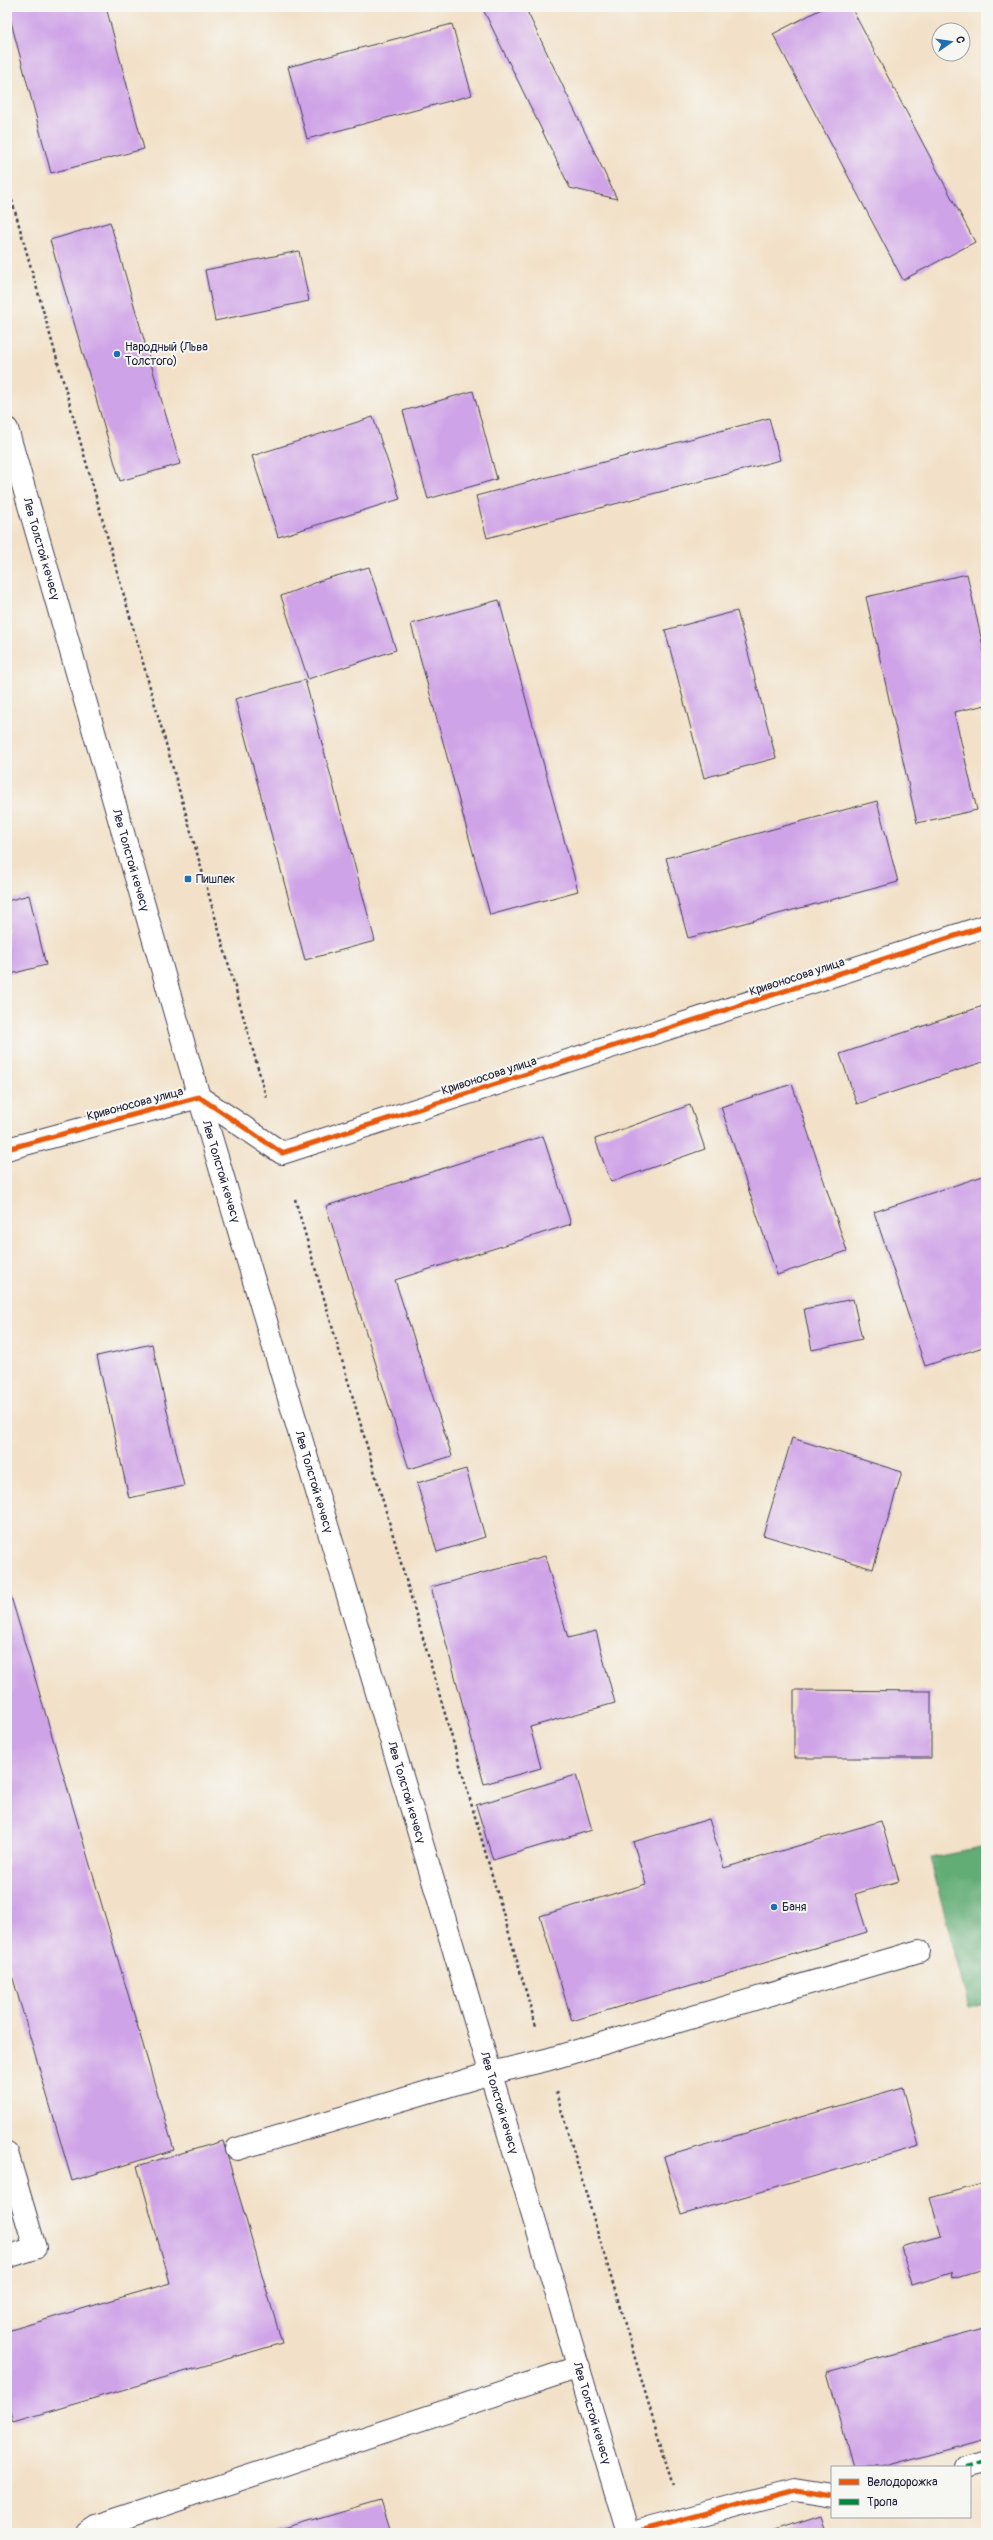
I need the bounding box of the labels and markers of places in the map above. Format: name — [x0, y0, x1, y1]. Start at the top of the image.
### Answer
place label: Народный (Льва Толстого) — [125, 340, 208, 369]
marker: Народный (Льва Толстого) — [112, 349, 122, 359]
place label: Пишпек — [196, 872, 235, 887]
marker: Пишпек — [183, 874, 193, 884]
place label: Баня — [782, 1900, 807, 1915]
marker: Баня — [769, 1902, 779, 1912]

